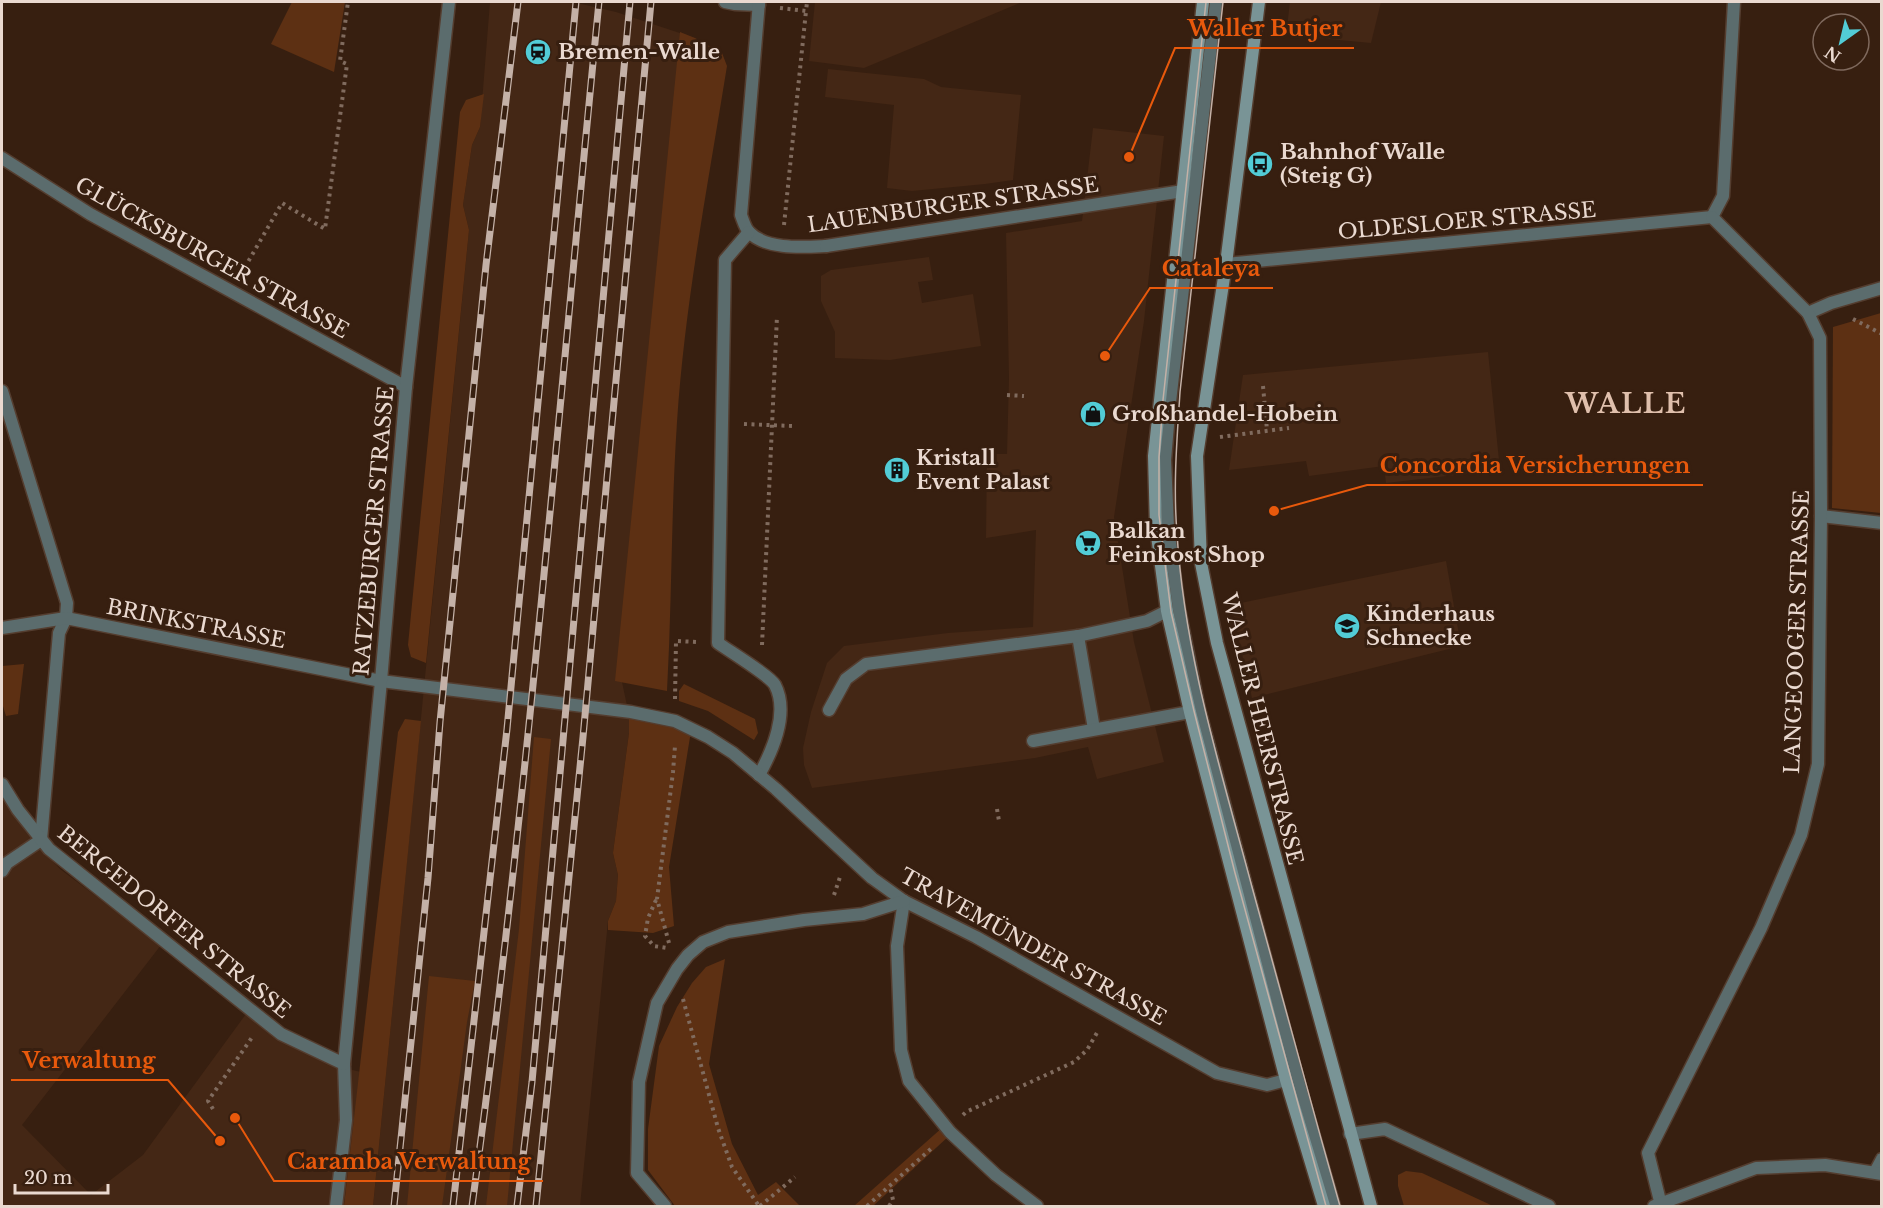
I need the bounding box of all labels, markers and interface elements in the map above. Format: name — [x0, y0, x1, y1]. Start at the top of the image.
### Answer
callout: Waller Butjer — [1175, 8, 1354, 48]
north arrow — [1811, 12, 1871, 72]
text: Waller Butjer — [1186, 15, 1343, 42]
station icon: Bremen-Walle — [523, 37, 553, 67]
place label: Bremen-Walle — [558, 39, 720, 65]
text: N — [1821, 42, 1844, 67]
place label: Bahnhof Walle (Steig G) — [1280, 139, 1445, 189]
bus stop icon: Bahnhof Walle (Steig G) — [1245, 149, 1275, 179]
street label: GLÜCKSBURGER STRASSE — [71, 172, 353, 344]
street label: LAUENBURGER STRASSE — [806, 172, 1100, 238]
street label: OLDESLOER STRASSE — [1337, 197, 1597, 245]
callout: Cataleya — [1150, 248, 1273, 288]
text: Cataleya — [1162, 255, 1261, 282]
street label: RATZEBURGER STRASSE — [348, 385, 400, 677]
district label: WALLE — [1564, 387, 1687, 420]
shop icon: Großhandel-Hobein — [1078, 399, 1108, 429]
place label: Großhandel-Hobein — [1112, 401, 1338, 427]
place label: Kristall Event Palast — [916, 445, 1050, 495]
callout: Concordia Versicherungen — [1367, 445, 1703, 485]
text: Concordia Versicherungen — [1380, 452, 1690, 479]
building icon: Kristall Event Palast — [882, 455, 912, 485]
street label: LANGEOOGER STRASSE — [1779, 490, 1815, 774]
place label: Balkan Feinkost Shop — [1108, 518, 1265, 568]
supermarket icon: Balkan Feinkost Shop — [1073, 528, 1103, 558]
street label: WALLER HEERSTRASSE — [1215, 590, 1308, 867]
street label: BRINKSTRASSE — [104, 594, 288, 654]
place label: Kinderhaus Schnecke — [1366, 601, 1495, 651]
school or university icon: Kinderhaus Schnecke — [1332, 611, 1362, 641]
street label: BERGEDORFER STRASSE — [52, 820, 296, 1024]
street label: TRAVEMÜNDER STRASSE — [895, 863, 1171, 1031]
callout: Verwaltung — [11, 1040, 168, 1080]
text: Verwaltung — [22, 1047, 156, 1074]
callout: Caramba Verwaltung — [274, 1141, 543, 1181]
text: Caramba Verwaltung — [287, 1148, 532, 1175]
scale bar — [15, 1157, 108, 1195]
text: 20 m — [24, 1167, 72, 1189]

